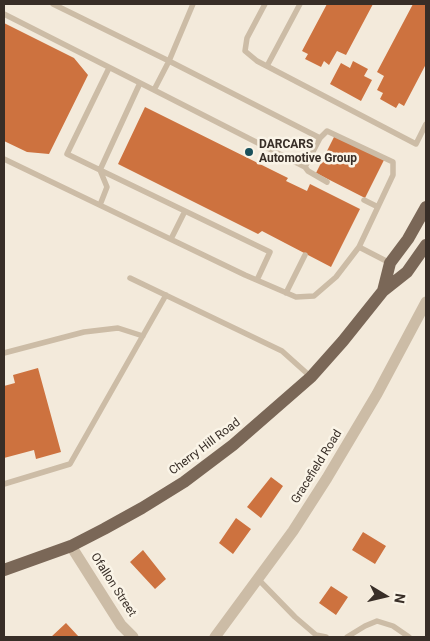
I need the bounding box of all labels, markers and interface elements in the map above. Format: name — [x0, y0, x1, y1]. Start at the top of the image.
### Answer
place label: DARCARS Automotive Group — [259, 138, 357, 166]
marker: DARCARS Automotive Group — [243, 146, 255, 158]
street label: Cherry Hill Road — [167, 416, 243, 478]
street label: Gracefield Road — [289, 427, 345, 507]
street label: Ofallon Street — [87, 551, 139, 619]
north arrow — [360, 571, 410, 621]
text: N — [391, 592, 408, 604]

